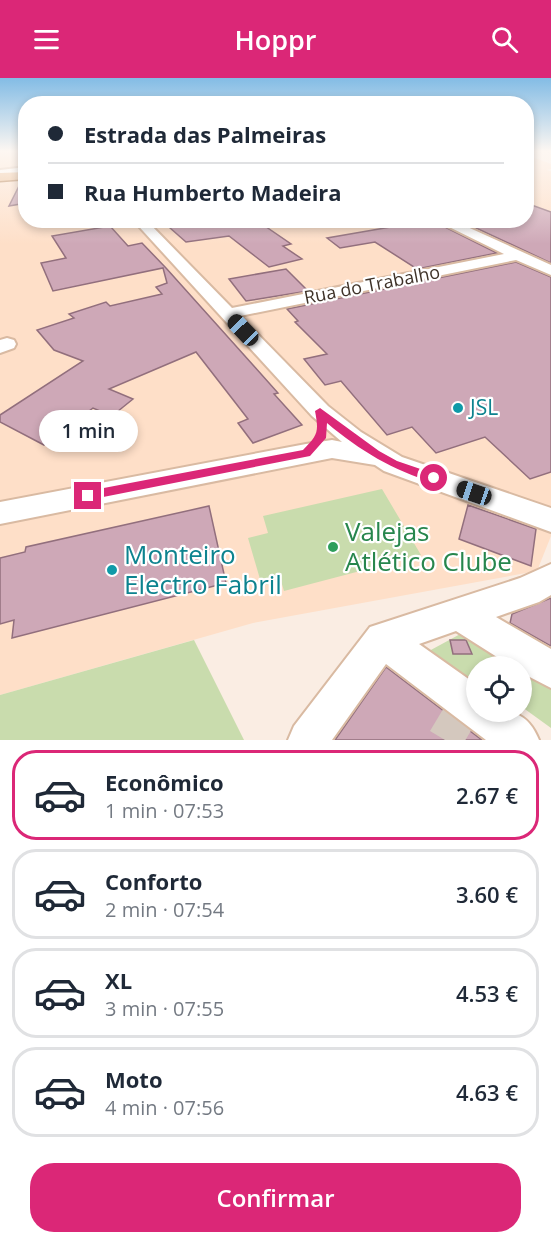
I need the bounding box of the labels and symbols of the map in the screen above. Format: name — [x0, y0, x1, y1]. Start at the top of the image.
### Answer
street label: Rua do Trabalho — [302, 259, 442, 309]
car — [224, 311, 262, 349]
place label: JSL — [468, 393, 498, 421]
marker: JSL — [451, 401, 465, 415]
callout: 1 min — [38, 409, 138, 451]
route start — [420, 464, 447, 491]
car — [454, 479, 494, 507]
route end — [74, 482, 101, 509]
place label: Valejas Atlético Clube — [345, 513, 512, 579]
place label: Monteiro Electro Fabril — [124, 536, 282, 602]
marker: Valejas Atlético Clube — [326, 540, 340, 554]
marker: Monteiro Electro Fabril — [105, 563, 119, 577]

